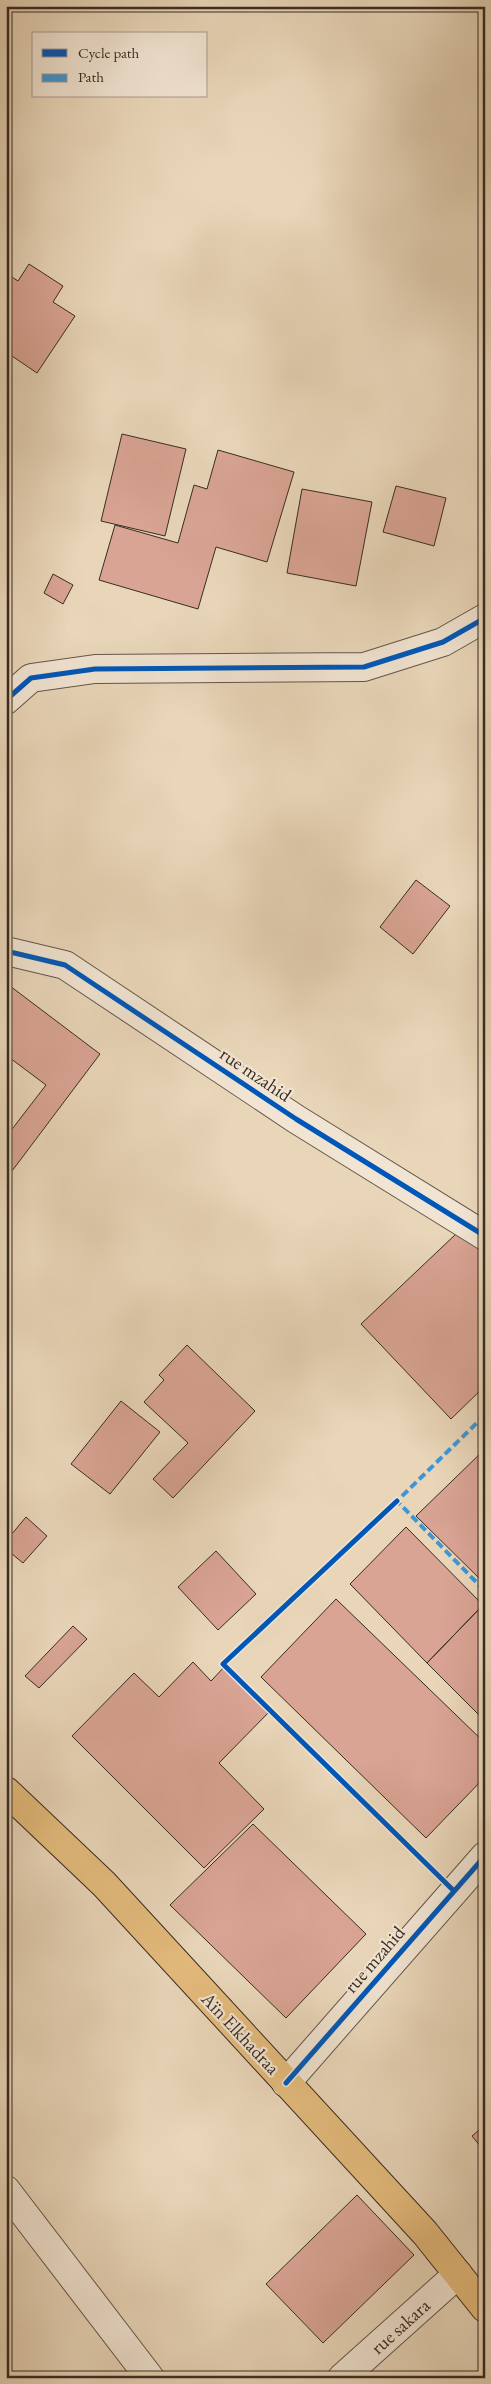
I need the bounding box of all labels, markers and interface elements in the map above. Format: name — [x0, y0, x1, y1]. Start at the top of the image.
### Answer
legend — [32, 32, 208, 98]
text: Cycle path — [78, 43, 140, 62]
text: Path — [78, 67, 104, 86]
street label: rue mzahid — [215, 1041, 297, 1108]
street label: rue mzahid — [338, 1920, 411, 1998]
street label: Aïn Elkhadraa — [195, 1986, 286, 2080]
street label: rue sakara — [365, 2293, 436, 2360]

